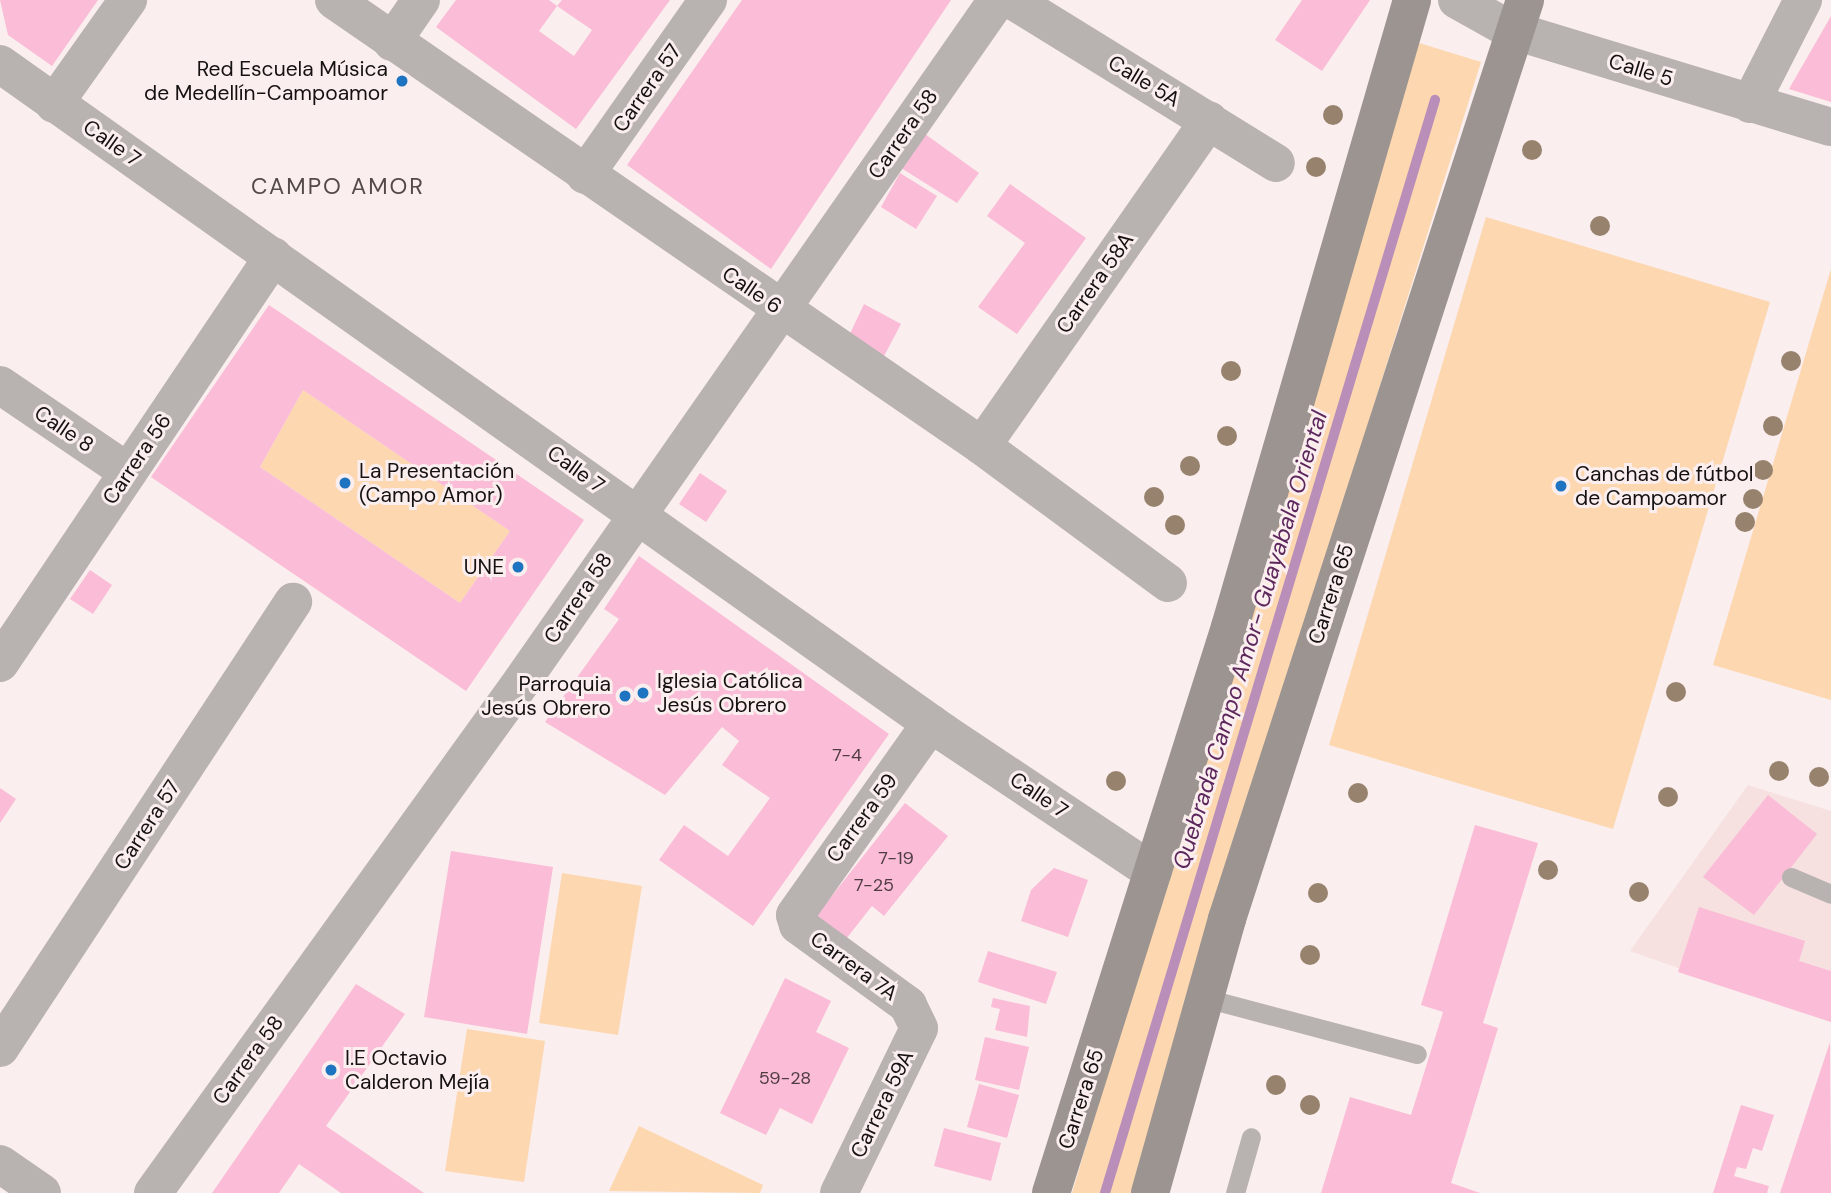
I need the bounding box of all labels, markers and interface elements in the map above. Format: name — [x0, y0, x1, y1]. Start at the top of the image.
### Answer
street label: Carrera 57 — [607, 39, 687, 137]
street label: Calle 5 — [1606, 48, 1676, 92]
street label: Calle 5A — [1104, 50, 1184, 112]
place label: Red Escuela Música de Medellín-Campoamor — [144, 56, 388, 106]
marker: Red Escuela Música de Medellín-Campoamor — [394, 73, 410, 89]
street label: Carrera 58 — [863, 84, 943, 184]
street label: Calle 7 — [78, 114, 146, 172]
district label: CAMPO AMOR — [252, 172, 424, 200]
street label: Carrera 58A — [1051, 228, 1139, 338]
street label: Calle 6 — [717, 261, 787, 319]
street label: Calle 8 — [30, 400, 98, 458]
water label: Quebrada Campo Amor- Guayabala Oriental — [1167, 407, 1333, 873]
street label: Carrera 56 — [97, 409, 177, 509]
street label: Calle 7 — [542, 440, 610, 498]
place label: La Presentación (Campo Amor) — [359, 458, 514, 508]
place label: Canchas de fútbol de Campoamor — [1575, 461, 1754, 511]
marker: La Presentación (Campo Amor) — [337, 475, 353, 491]
marker: Canchas de fútbol de Campoamor — [1553, 478, 1569, 494]
street label: Carrera 65 — [1303, 541, 1359, 647]
street label: Carrera 58 — [539, 548, 617, 648]
place label: UNE — [464, 554, 504, 580]
marker: UNE — [510, 559, 526, 575]
place label: Iglesia Católica Jesús Obrero — [657, 668, 803, 718]
place label: Parroquia Jesús Obrero — [481, 671, 611, 721]
marker: Iglesia Católica Jesús Obrero — [635, 685, 651, 701]
marker: Parroquia Jesús Obrero — [617, 688, 633, 704]
house number: 7-4 — [832, 744, 862, 766]
street label: Calle 7 — [1005, 766, 1073, 824]
street label: Carrera 59 — [821, 769, 903, 867]
street label: Carrera 57 — [109, 775, 185, 875]
house number: 7-19 — [878, 847, 914, 869]
house number: 7-25 — [854, 874, 894, 896]
street label: Carrera 7A — [805, 926, 903, 1006]
street label: Carrera 58 — [207, 1011, 289, 1109]
place label: I.E Octavio Calderon Mejía — [345, 1045, 490, 1095]
street label: Carrera 59A — [845, 1046, 919, 1162]
street label: Carrera 65 — [1053, 1046, 1109, 1152]
marker: I.E Octavio Calderon Mejía — [323, 1062, 339, 1078]
house number: 59-28 — [759, 1067, 811, 1089]

